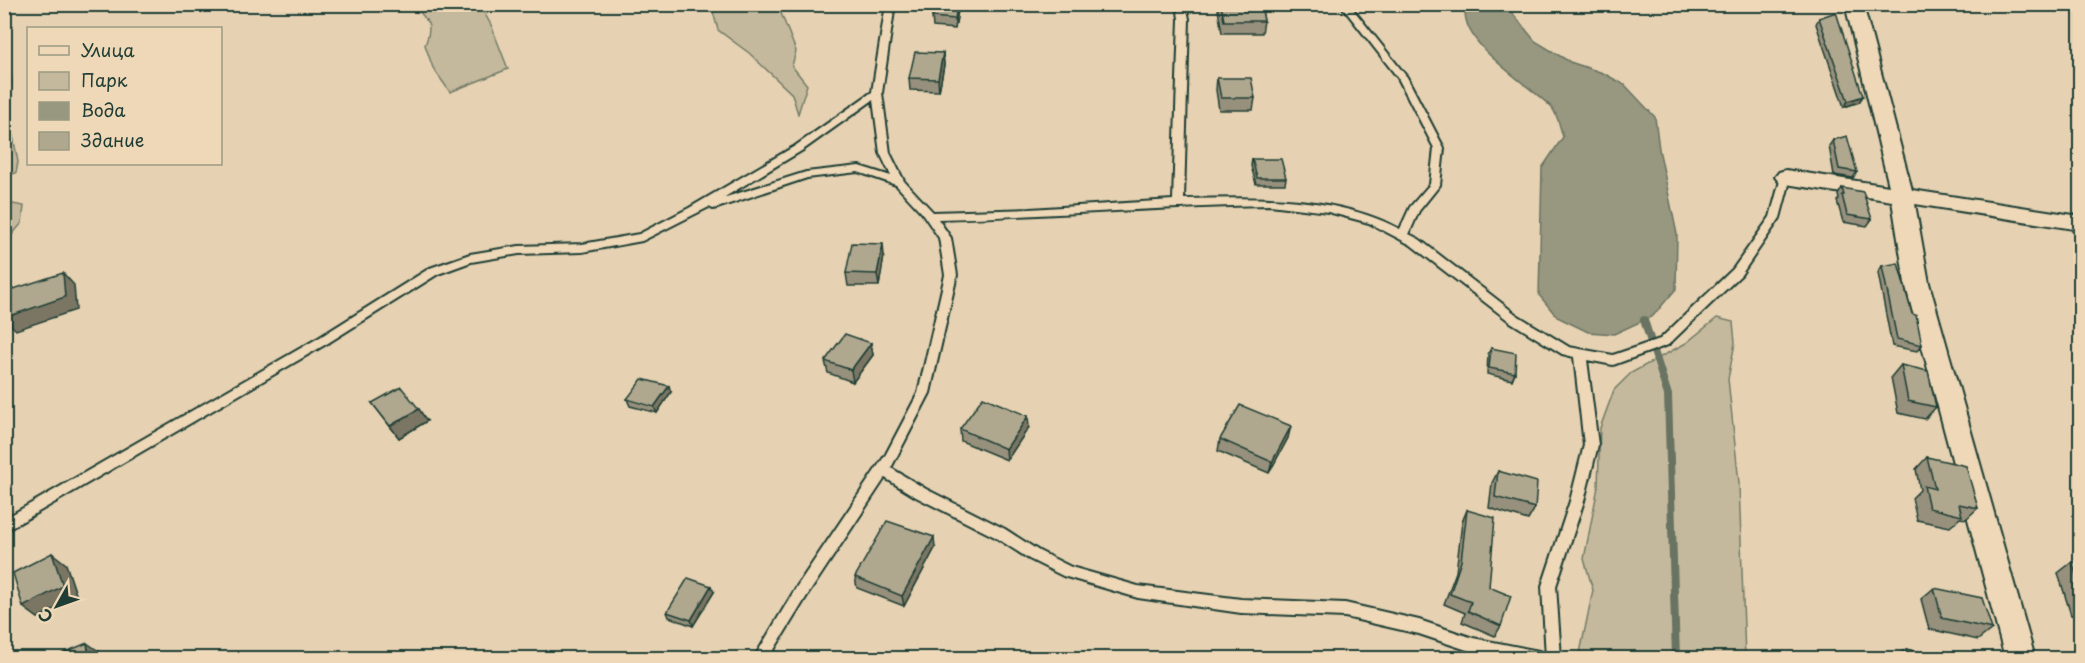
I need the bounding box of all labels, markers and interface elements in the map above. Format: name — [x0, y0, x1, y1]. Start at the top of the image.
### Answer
legend — [27, 27, 222, 165]
text: Улица — [81, 36, 135, 63]
text: Парк — [81, 66, 128, 93]
text: Вода — [81, 96, 126, 123]
text: Здание — [81, 126, 144, 153]
north arrow — [27, 576, 87, 636]
text: С — [32, 604, 58, 629]

